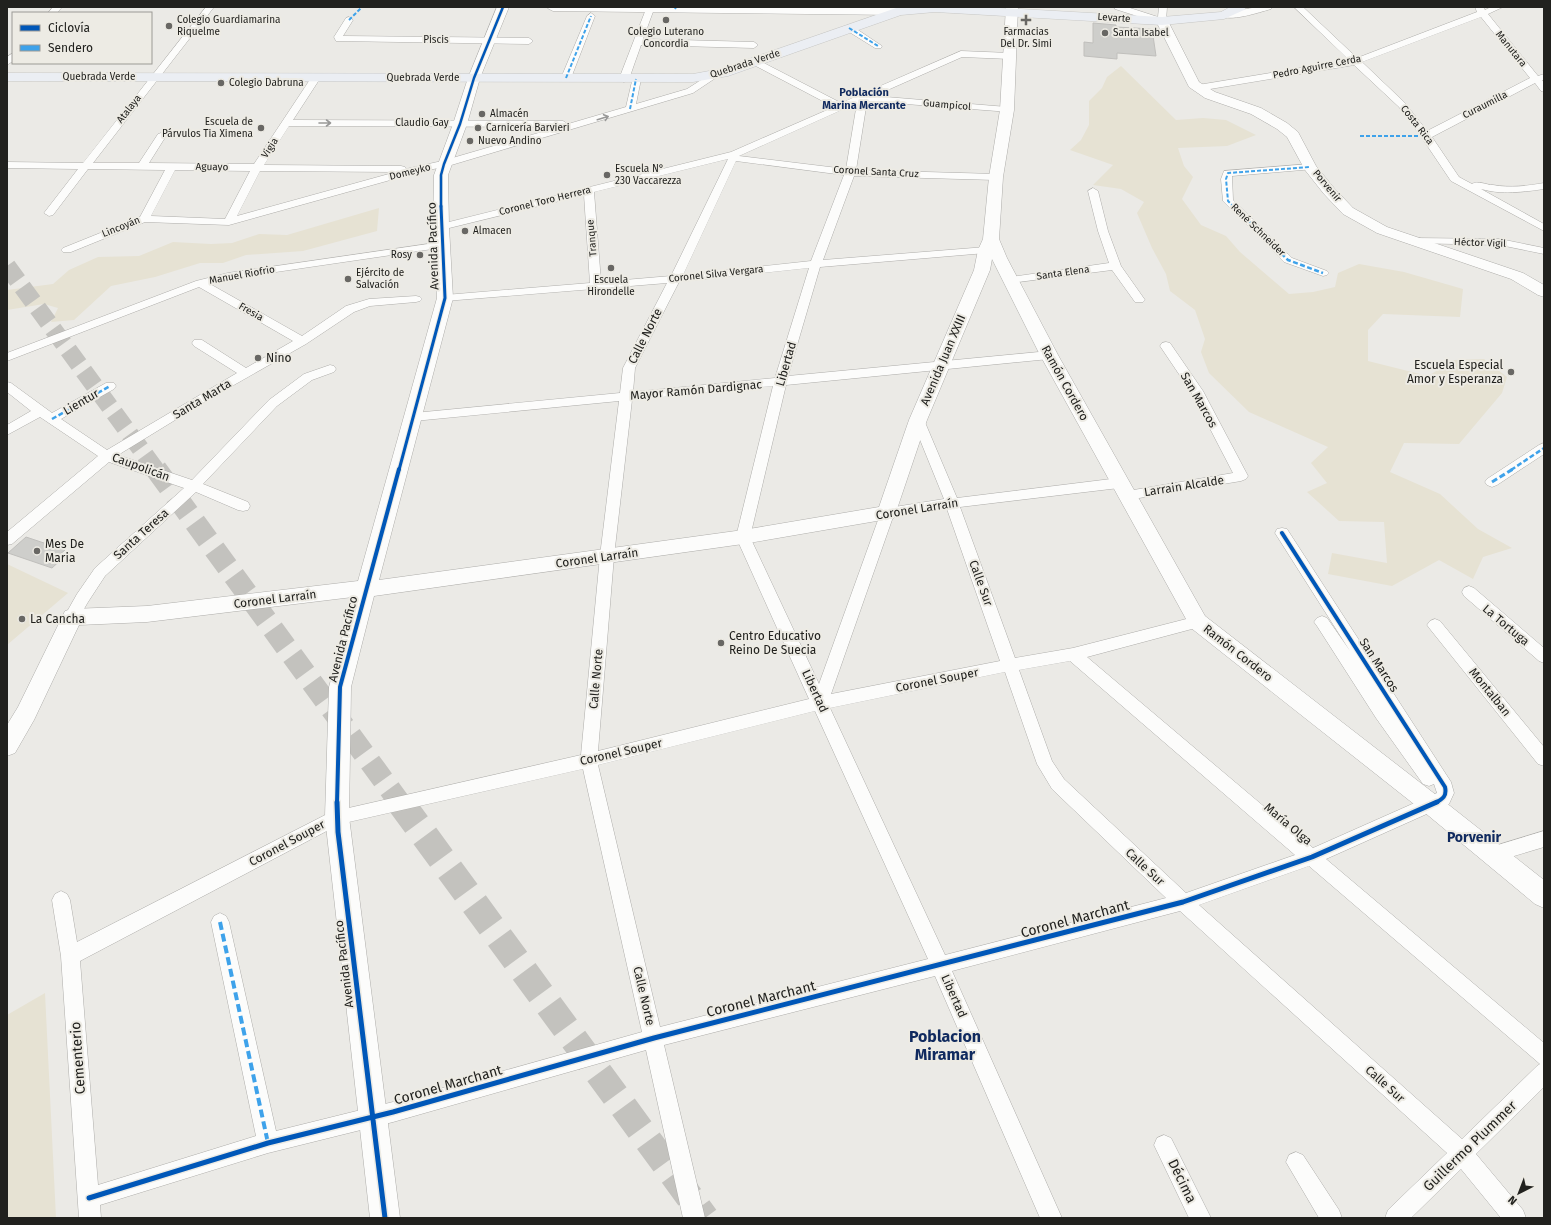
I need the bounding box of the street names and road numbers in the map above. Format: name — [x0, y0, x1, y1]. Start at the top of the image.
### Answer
street label: Levarte — [1097, 11, 1131, 25]
street label: Manutara — [1493, 29, 1529, 69]
street label: Piscis — [423, 34, 449, 46]
street label: Quebrada Verde — [708, 47, 782, 81]
street label: Pedro Aguirre Cerda — [1272, 53, 1362, 81]
street label: Quebrada Verde — [63, 71, 135, 83]
street label: Quebrada Verde — [387, 72, 459, 84]
street label: Curaumilla — [1461, 89, 1509, 121]
street label: Atalaya — [114, 92, 144, 126]
street label: Guampicol — [922, 97, 972, 113]
street label: Costa Rica — [1398, 103, 1436, 147]
street label: Claudio Gay — [395, 117, 449, 129]
street label: Vigia — [259, 136, 281, 160]
street label: Aguayo — [196, 161, 229, 173]
street label: Domeyko — [388, 161, 432, 183]
street label: Coronel Santa Cruz — [833, 164, 920, 180]
street label: Porvenir — [1310, 168, 1344, 205]
street label: Coronel Toro Herrera — [498, 184, 592, 218]
street label: René Schneider — [1228, 201, 1288, 259]
street label: Avenida Pacífico — [424, 202, 442, 290]
street label: Lincoyán — [100, 214, 142, 240]
street label: Tranque — [584, 219, 600, 257]
street label: Héctor Vigil — [1454, 236, 1506, 250]
street label: Manuel Riofrio — [208, 263, 276, 287]
street label: Coronel Silva Vergara — [668, 263, 764, 285]
street label: Santa Elena — [1036, 263, 1090, 283]
street label: Fresia — [237, 300, 265, 324]
street label: Calle Norte — [625, 306, 665, 366]
street label: Avenida Juan XXIII — [917, 312, 969, 408]
street label: Libertad — [773, 340, 799, 388]
street label: Ramón Cordero — [1039, 343, 1091, 423]
street label: San Marcos — [1178, 370, 1221, 430]
street label: Santa Marta — [170, 376, 234, 422]
street label: Mayor Ramón Dardignac — [630, 377, 763, 403]
street label: Lientur — [61, 386, 102, 418]
street label: Caupolicán — [110, 450, 172, 484]
street label: Larrain Alcalde — [1143, 473, 1225, 499]
street label: Coronel Larraín — [875, 496, 959, 522]
street label: Santa Teresa — [111, 506, 171, 562]
street label: Coronel Larraín — [555, 545, 639, 571]
street label: Calle Sur — [966, 558, 996, 608]
street label: Coronel Larraín — [233, 587, 317, 611]
street label: Avenida Pacífico — [326, 595, 360, 683]
street label: La Tortuga — [1480, 601, 1532, 649]
street label: Ramón Cordero — [1201, 622, 1275, 684]
street label: San Marcos — [1356, 635, 1402, 695]
street label: Calle Norte — [586, 648, 606, 710]
street label: Coronel Souper — [894, 665, 980, 695]
street label: Montalban — [1466, 665, 1514, 719]
street label: Libertad — [799, 667, 831, 715]
street label: Coronel Souper — [579, 736, 664, 768]
street label: María Olga — [1261, 800, 1315, 848]
street label: Coronel Souper — [247, 817, 328, 869]
street label: Calle Sur — [1123, 846, 1168, 889]
street label: Coronel Marchant — [1019, 896, 1132, 942]
street label: Avenida Pacífico — [332, 920, 356, 1008]
street label: Calle Norte — [630, 965, 658, 1027]
street label: Libertad — [938, 972, 970, 1020]
street label: Coronel Marchant — [705, 977, 818, 1021]
street label: Cementerio — [67, 1021, 89, 1095]
street label: Coronel Marchant — [392, 1061, 505, 1109]
street label: Calle Sur — [1363, 1063, 1408, 1105]
street label: Guillermo Plummer — [1420, 1097, 1521, 1195]
street label: Décima — [1164, 1156, 1200, 1206]

